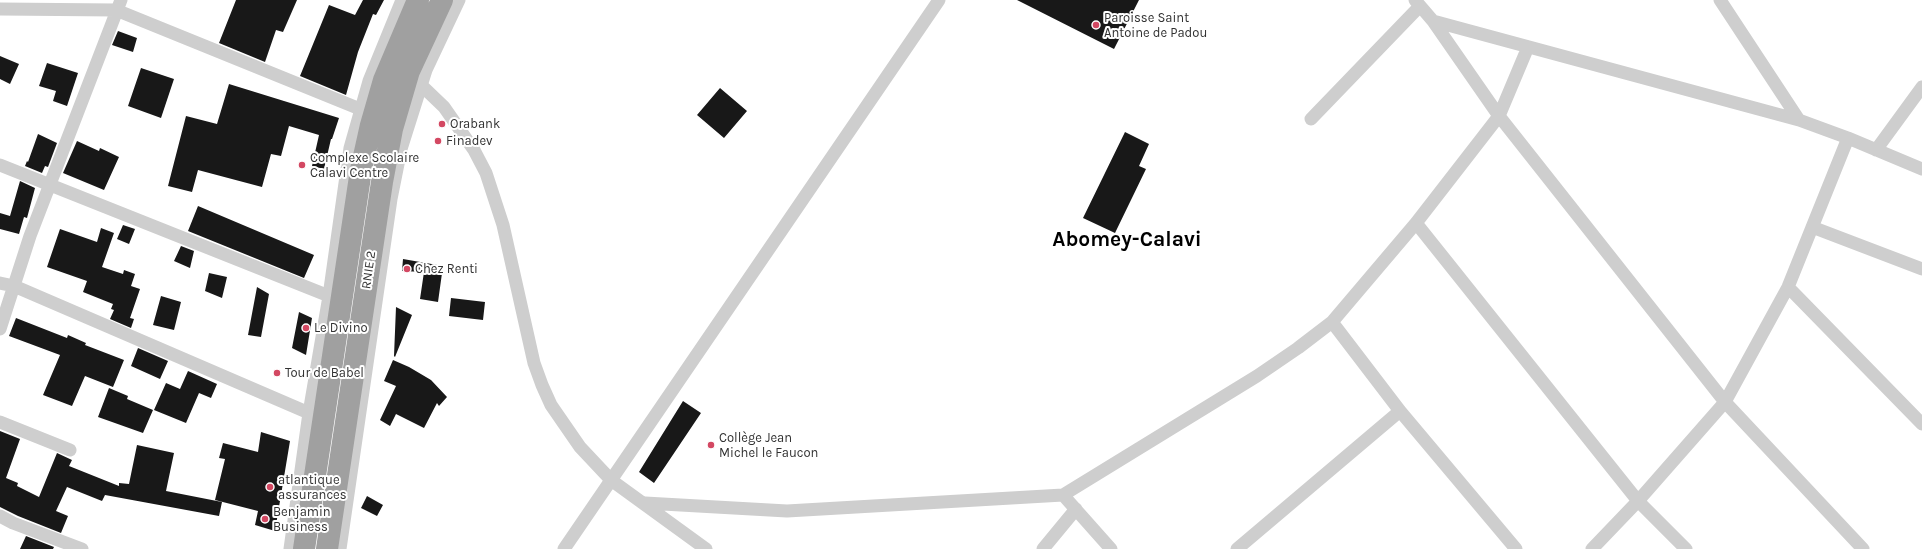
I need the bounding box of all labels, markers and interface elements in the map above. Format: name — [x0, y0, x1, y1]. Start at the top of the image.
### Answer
place label: Paroisse Saint Antoine de Padou — [1104, 10, 1207, 41]
marker: Paroisse Saint Antoine de Padou — [1091, 20, 1101, 30]
place label: Orabank — [450, 116, 500, 132]
marker: Orabank — [437, 119, 447, 129]
place label: Finadev — [446, 133, 493, 149]
marker: Finadev — [433, 136, 443, 146]
place label: Complexe Scolaire Calavi Centre — [310, 150, 419, 181]
marker: Complexe Scolaire Calavi Centre — [297, 160, 307, 170]
district label: Abomey-Calavi — [1052, 227, 1202, 253]
street label: RNIE 2 — [359, 250, 379, 290]
place label: Chez Renti — [415, 261, 478, 277]
marker: Chez Renti — [402, 264, 412, 274]
place label: Le Divino — [314, 320, 368, 336]
marker: Le Divino — [301, 323, 311, 333]
place label: Tour de Babel — [285, 365, 364, 381]
marker: Tour de Babel — [272, 368, 282, 378]
place label: Collège Jean Michel le Faucon — [719, 430, 818, 461]
marker: Collège Jean Michel le Faucon — [706, 440, 716, 450]
place label: atlantique assurances — [278, 472, 347, 503]
marker: atlantique assurances — [265, 482, 275, 492]
place label: Benjamin Business — [273, 504, 331, 535]
marker: Benjamin Business — [260, 514, 270, 524]

